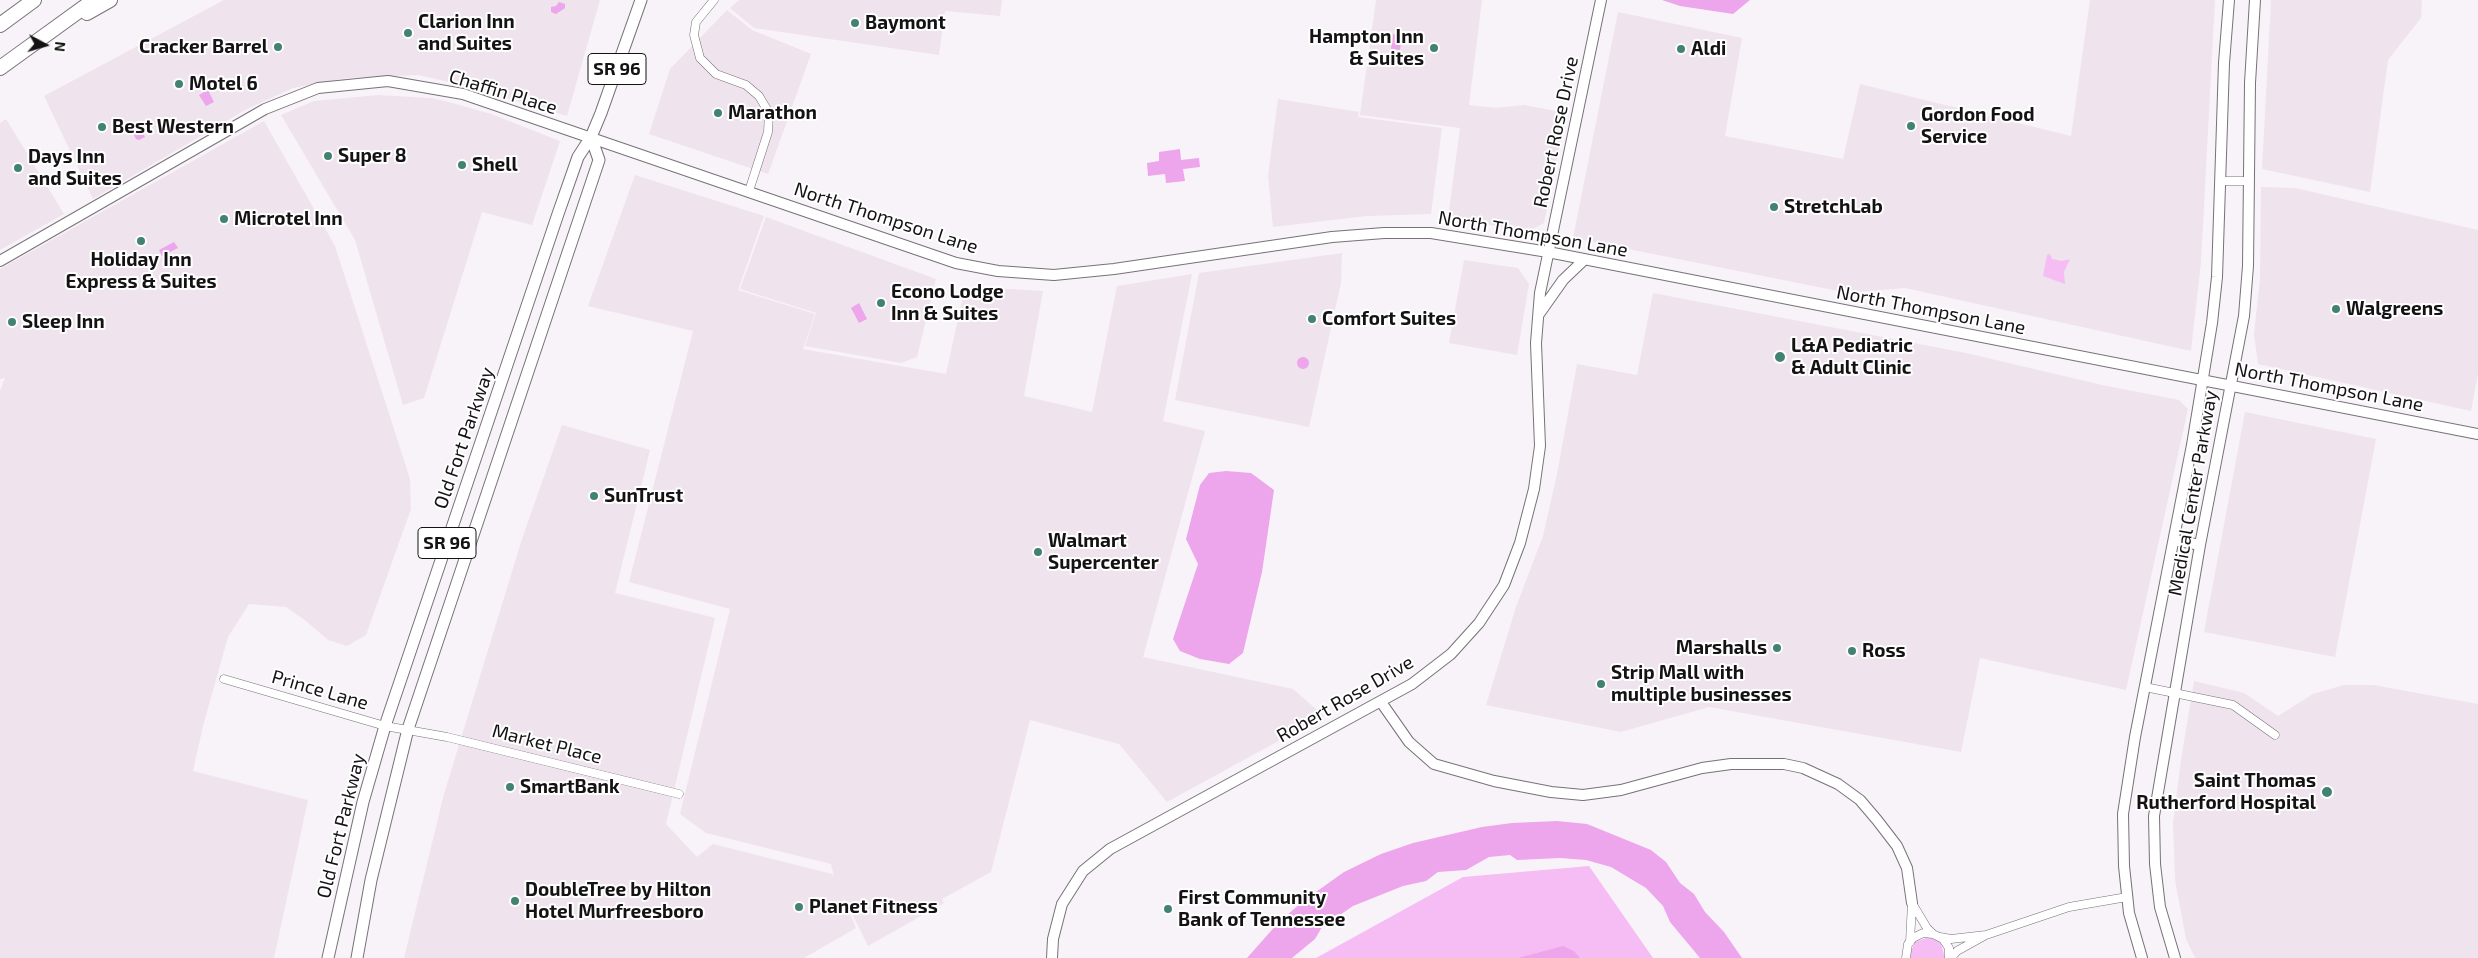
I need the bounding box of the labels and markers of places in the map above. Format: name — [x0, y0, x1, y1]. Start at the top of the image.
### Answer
place label: Clarion Inn and Suites — [418, 11, 515, 55]
place label: Baymont — [865, 12, 946, 34]
marker: Baymont — [849, 17, 861, 29]
place label: Hampton Inn & Suites — [1309, 26, 1424, 70]
marker: Clarion Inn and Suites — [402, 27, 414, 39]
place label: Cracker Barrel — [139, 36, 268, 58]
place label: Aldi — [1691, 38, 1726, 60]
marker: Cracker Barrel — [272, 41, 284, 53]
marker: Hampton Inn & Suites — [1428, 42, 1440, 54]
marker: Aldi — [1675, 43, 1687, 55]
place label: Motel 6 — [189, 73, 258, 95]
marker: Motel 6 — [173, 78, 185, 90]
place label: Marathon — [728, 102, 817, 124]
place label: Gordon Food Service — [1921, 104, 2035, 148]
marker: Marathon — [712, 107, 724, 119]
place label: Best Western — [112, 116, 234, 138]
marker: Gordon Food Service — [1905, 120, 1917, 132]
marker: Best Western — [96, 121, 108, 133]
place label: Super 8 — [338, 145, 407, 167]
place label: Days Inn and Suites — [28, 146, 122, 190]
marker: Super 8 — [322, 150, 334, 162]
place label: Shell — [472, 154, 518, 176]
marker: Shell — [456, 159, 468, 171]
marker: Days Inn and Suites — [12, 162, 24, 174]
place label: StretchLab — [1784, 196, 1883, 218]
marker: StretchLab — [1768, 201, 1780, 213]
place label: Microtel Inn — [234, 208, 343, 230]
marker: Microtel Inn — [218, 213, 230, 225]
marker: Holiday Inn Express & Suites — [135, 235, 147, 247]
place label: Holiday Inn Express & Suites — [65, 249, 217, 293]
place label: Econo Lodge Inn & Suites — [891, 281, 1004, 325]
marker: Econo Lodge Inn & Suites — [875, 297, 887, 309]
place label: Walgreens — [2346, 298, 2443, 320]
marker: Walgreens — [2330, 303, 2342, 315]
place label: Comfort Suites — [1322, 308, 1456, 330]
place label: Sleep Inn — [22, 311, 105, 333]
marker: Comfort Suites — [1306, 313, 1318, 325]
marker: Sleep Inn — [6, 316, 18, 328]
place label: L&A Pediatric & Adult Clinic — [1791, 335, 1913, 379]
marker: L&A Pediatric & Adult Clinic — [1773, 350, 1787, 364]
place label: SunTrust — [604, 485, 683, 507]
marker: SunTrust — [588, 490, 600, 502]
place label: Walmart Supercenter — [1048, 530, 1159, 574]
marker: Walmart Supercenter — [1032, 546, 1044, 558]
place label: Marshalls — [1676, 637, 1767, 659]
place label: Ross — [1862, 640, 1906, 662]
marker: Marshalls — [1771, 642, 1783, 654]
marker: Ross — [1846, 645, 1858, 657]
place label: Strip Mall with multiple businesses — [1611, 662, 1791, 706]
marker: Strip Mall with multiple businesses — [1595, 678, 1607, 690]
place label: Saint Thomas Rutherford Hospital — [2136, 770, 2316, 814]
place label: SmartBank — [520, 776, 620, 798]
marker: SmartBank — [504, 781, 516, 793]
marker: Saint Thomas Rutherford Hospital — [2320, 785, 2334, 799]
place label: DoubleTree by Hilton Hotel Murfreesboro — [525, 879, 711, 923]
place label: First Community Bank of Tennessee — [1178, 887, 1345, 931]
marker: DoubleTree by Hilton Hotel Murfreesboro — [509, 895, 521, 907]
place label: Planet Fitness — [809, 896, 938, 918]
marker: Planet Fitness — [793, 901, 805, 913]
marker: First Community Bank of Tennessee — [1162, 903, 1174, 915]

